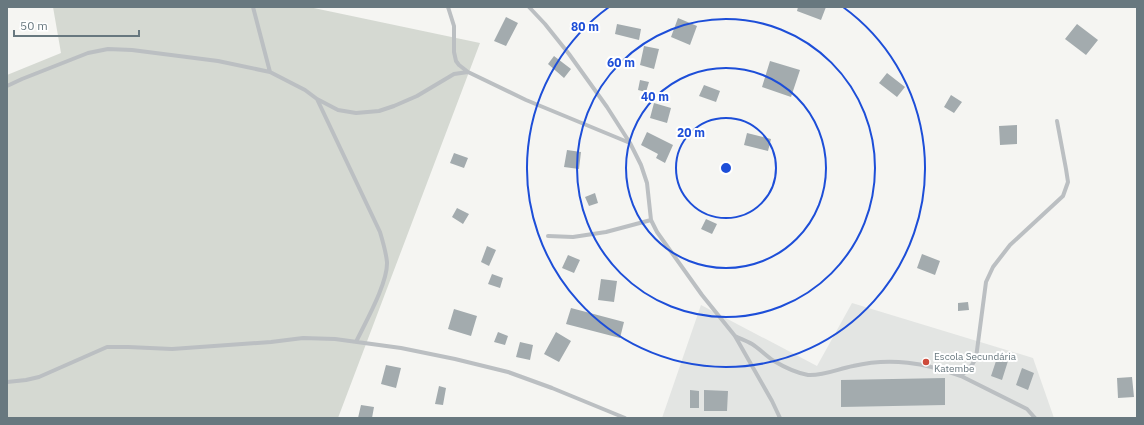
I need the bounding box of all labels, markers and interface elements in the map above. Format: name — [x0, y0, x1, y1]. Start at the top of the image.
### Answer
scale bar — [14, 12, 139, 38]
text: 50 m — [20, 18, 48, 33]
text: 80 m — [571, 19, 599, 34]
text: 60 m — [607, 55, 635, 70]
text: 40 m — [641, 89, 669, 104]
text: 20 m — [677, 125, 705, 140]
centre of rings — [719, 161, 733, 175]
place label: Escola Secundária Katembe — [934, 350, 1017, 375]
marker: Escola Secundária Katembe — [921, 357, 931, 367]

